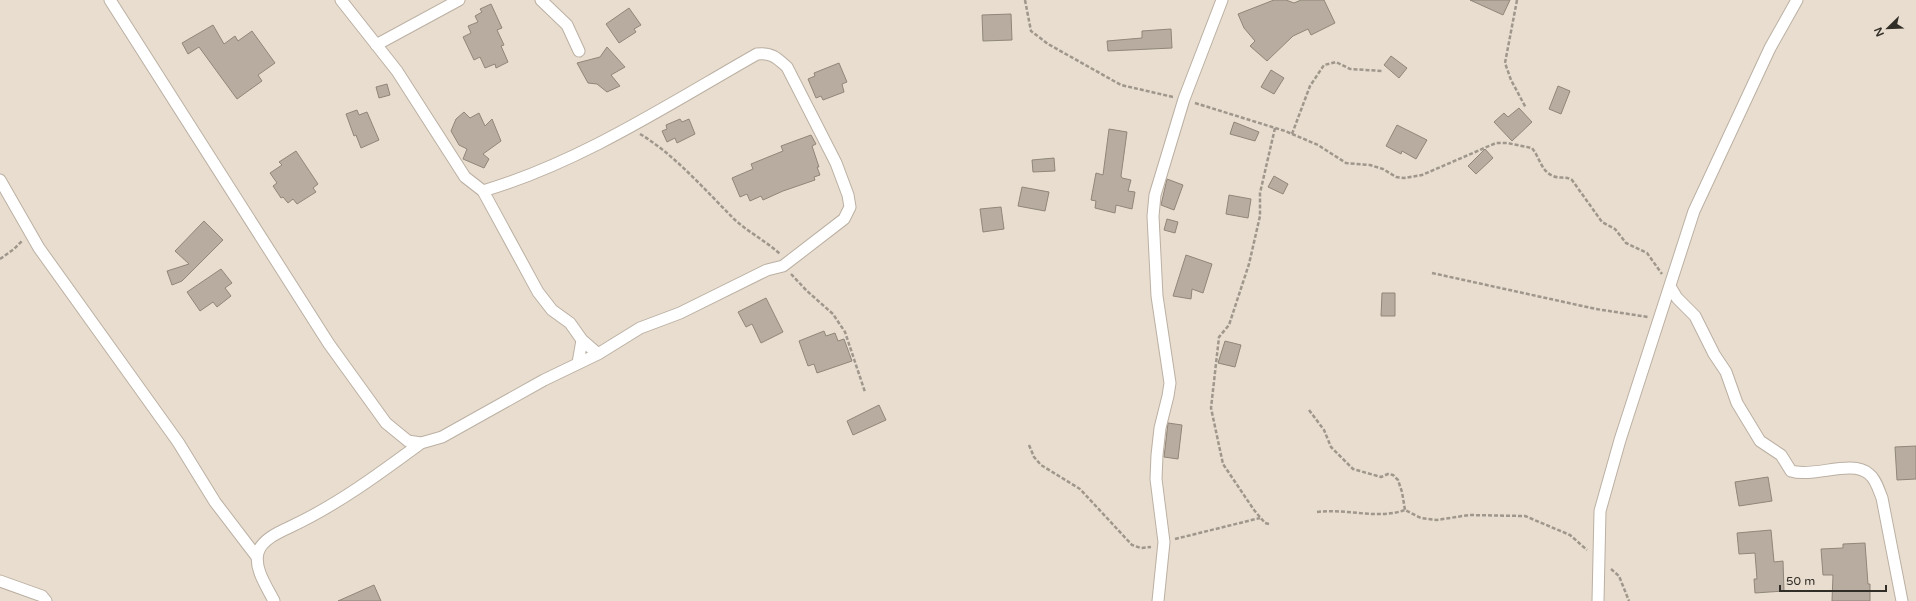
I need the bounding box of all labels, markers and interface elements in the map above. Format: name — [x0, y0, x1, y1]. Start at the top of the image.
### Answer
north arrow — [1868, 8, 1908, 48]
text: N — [1872, 25, 1887, 38]
scale bar — [1780, 567, 1886, 593]
text: 50 m — [1786, 574, 1815, 588]

